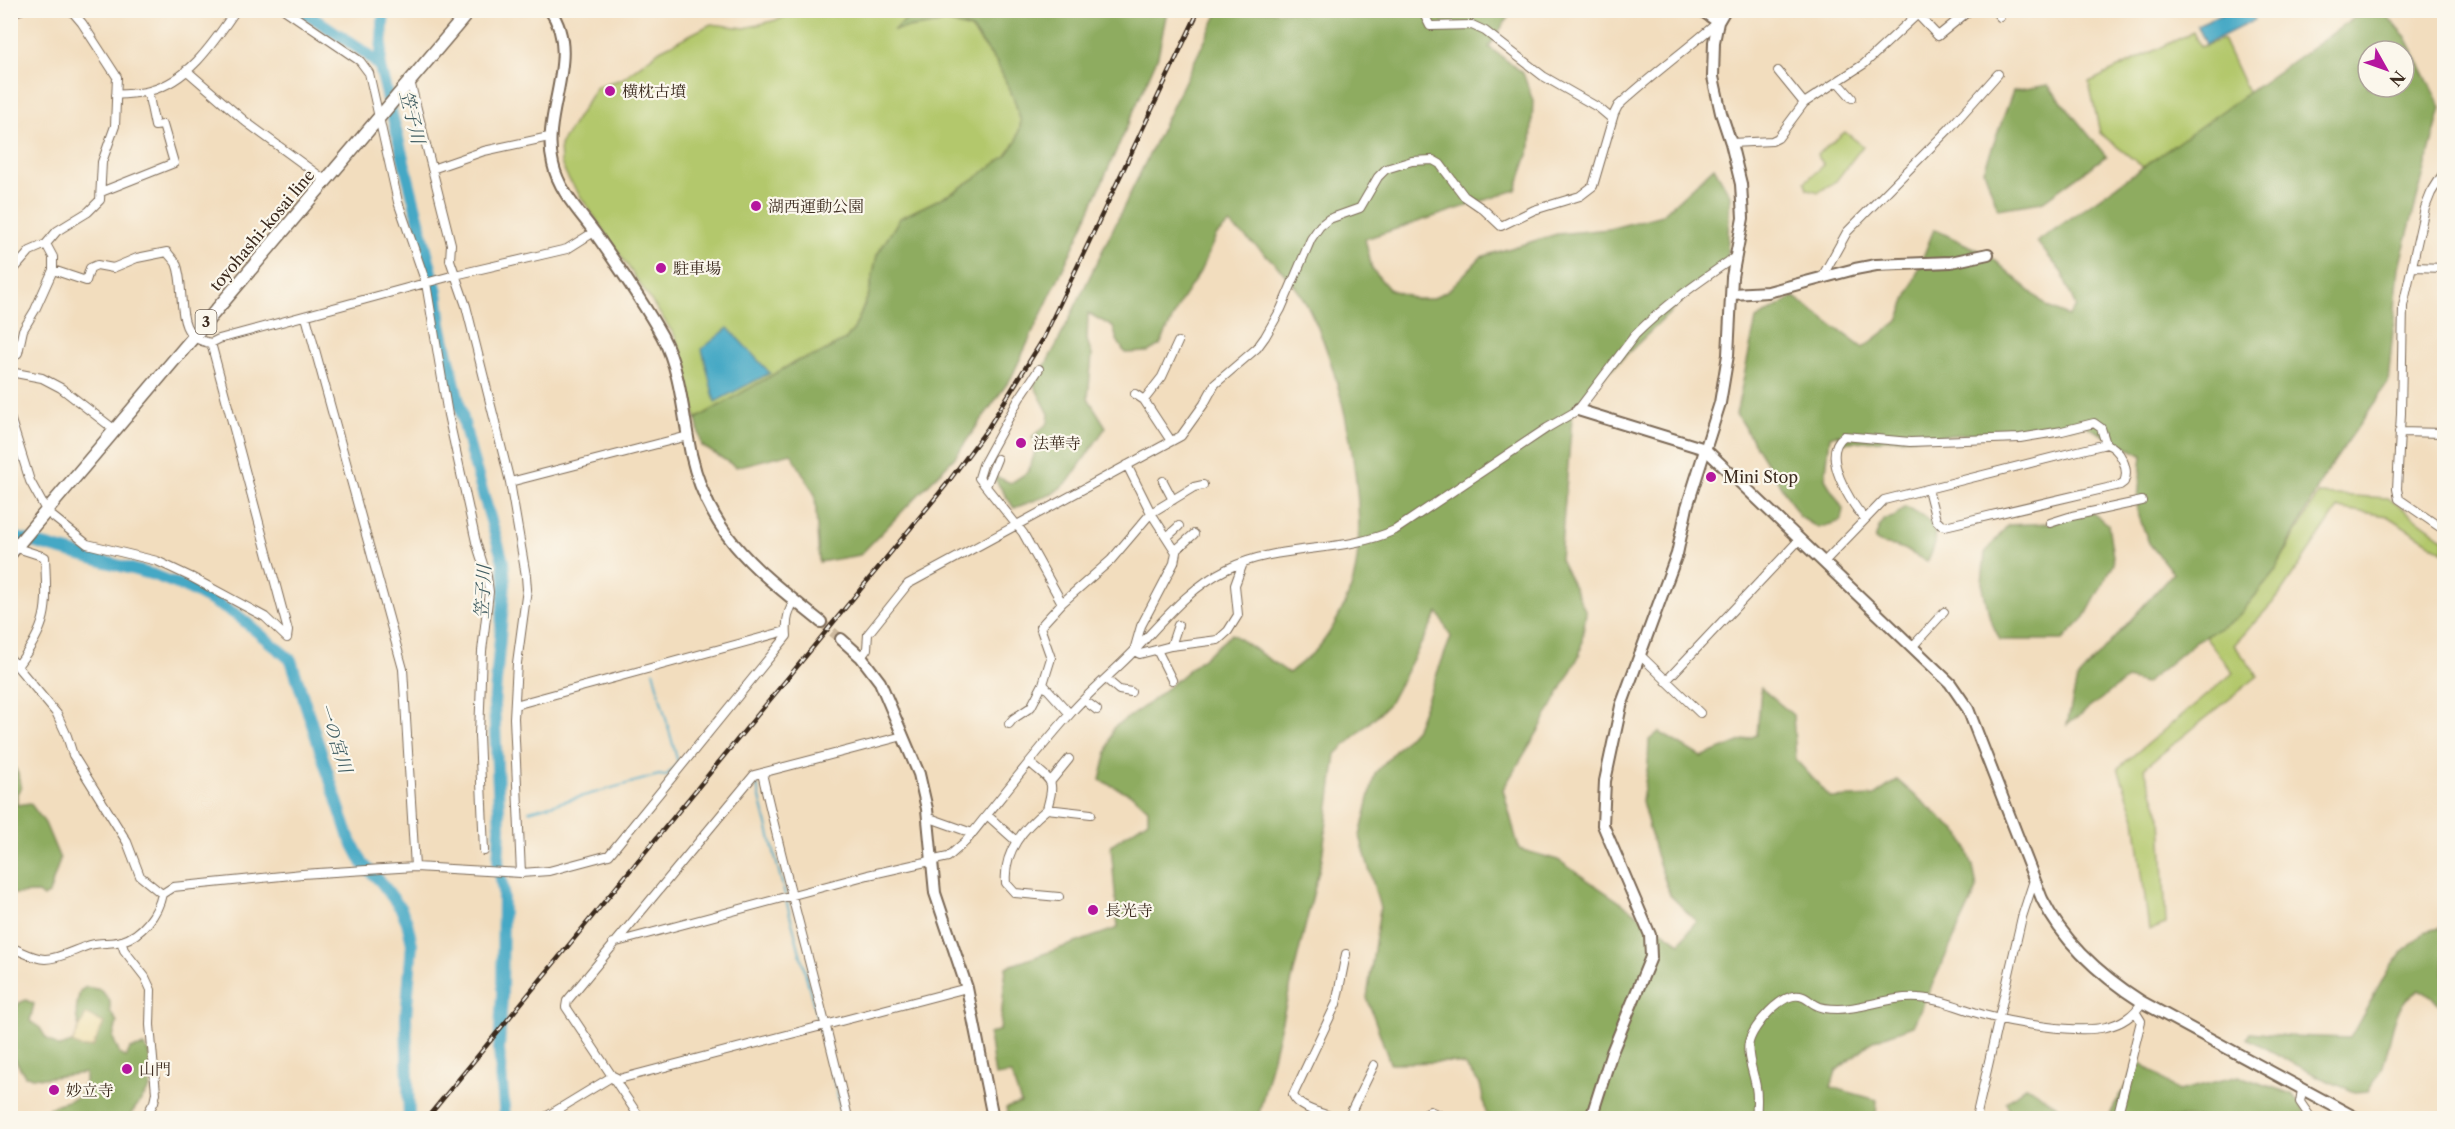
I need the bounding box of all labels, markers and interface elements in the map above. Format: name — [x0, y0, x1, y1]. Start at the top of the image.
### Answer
north arrow — [2356, 39, 2416, 99]
text: N — [2385, 67, 2410, 90]
place label: 横枕古墳 — [622, 81, 686, 101]
marker: 横枕古墳 — [603, 84, 617, 98]
water label: 笠子川 — [395, 88, 430, 148]
street label: toyohashi-kosai line — [205, 165, 319, 295]
place label: 湖西運動公園 — [768, 196, 864, 216]
marker: 湖西運動公園 — [749, 199, 763, 213]
place label: 駐車場 — [673, 258, 721, 278]
marker: 駐車場 — [654, 261, 668, 275]
road number: 3 — [196, 310, 216, 334]
place label: 法華寺 — [1033, 433, 1081, 453]
marker: 法華寺 — [1014, 436, 1028, 450]
place label: Mini Stop — [1723, 467, 1798, 487]
marker: Mini Stop — [1704, 470, 1718, 484]
water label: 笠子川 — [471, 562, 496, 620]
water label: 一の宮川 — [313, 700, 357, 778]
place label: 長光寺 — [1105, 900, 1153, 920]
marker: 長光寺 — [1086, 903, 1100, 917]
place label: 山門 — [139, 1059, 171, 1079]
marker: 山門 — [120, 1062, 134, 1076]
place label: 妙立寺 — [66, 1080, 114, 1100]
marker: 妙立寺 — [47, 1083, 61, 1097]

